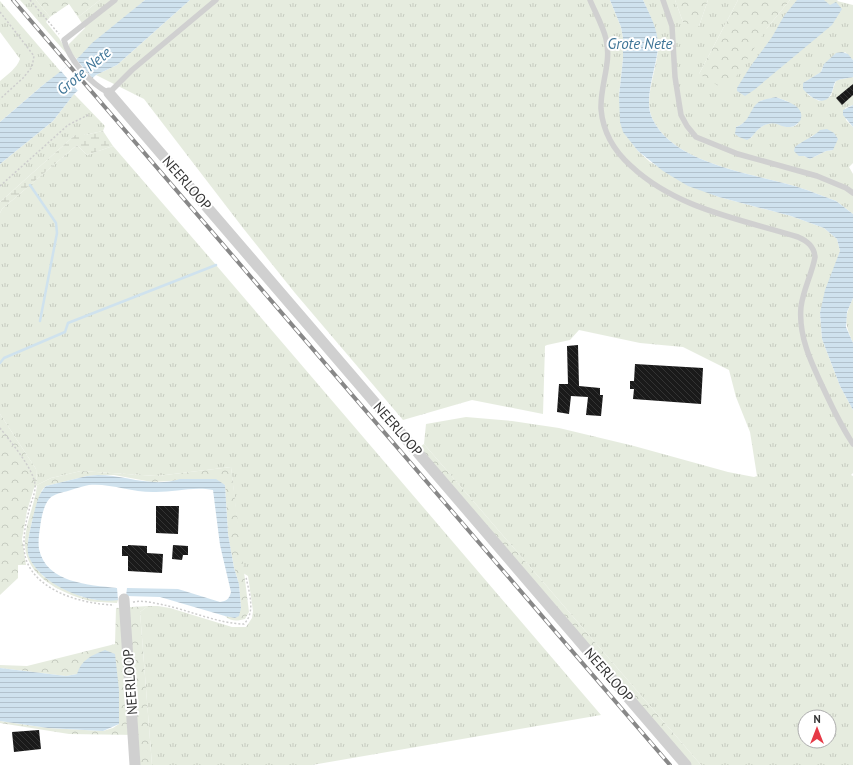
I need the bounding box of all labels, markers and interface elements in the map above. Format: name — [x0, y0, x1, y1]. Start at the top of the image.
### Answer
water label: Grote Nete — [607, 34, 673, 53]
water label: Grote Nete — [53, 42, 115, 99]
street label: NEERLOOP — [159, 152, 216, 214]
street label: NEERLOOP — [370, 398, 427, 460]
street label: NEERLOOP — [581, 644, 638, 706]
street label: NEERLOOP — [119, 648, 141, 716]
north arrow — [797, 709, 837, 749]
text: N — [813, 712, 821, 726]

